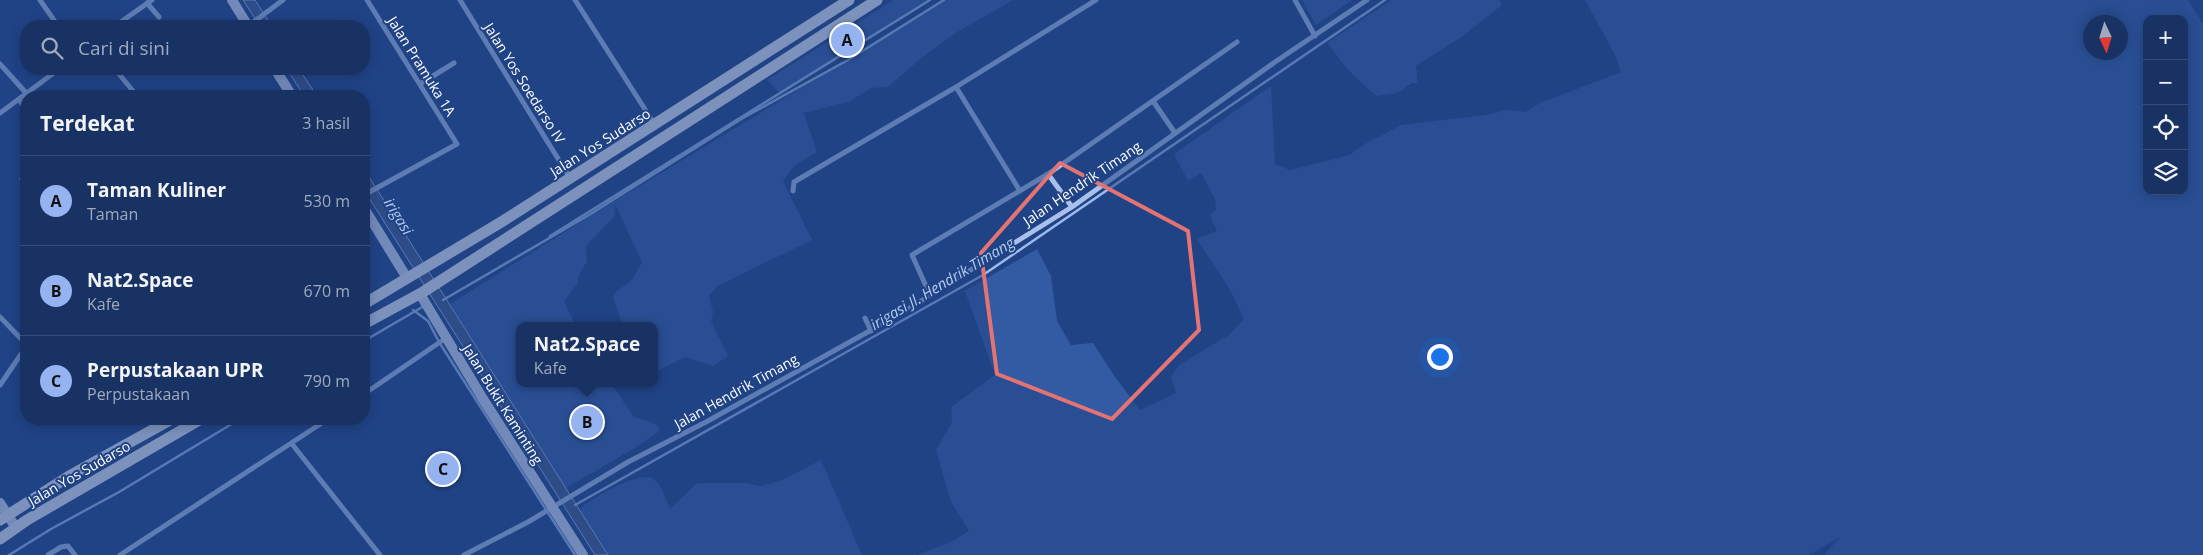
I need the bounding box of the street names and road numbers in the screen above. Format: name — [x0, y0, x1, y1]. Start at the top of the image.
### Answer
street label: Jalan Pramuka 1A — [383, 11, 460, 120]
street label: Jalan Yos Soedarso IV — [479, 17, 570, 147]
street label: Jalan Yos Sudarso — [544, 103, 654, 182]
street label: Jalan Hendrik Timang — [1017, 136, 1145, 231]
street label: Jalan Bukit Kaminting — [457, 339, 548, 468]
street label: Jalan Hendrik Timang — [669, 349, 802, 434]
street label: Jalan Yos Sudarso — [23, 436, 134, 511]

